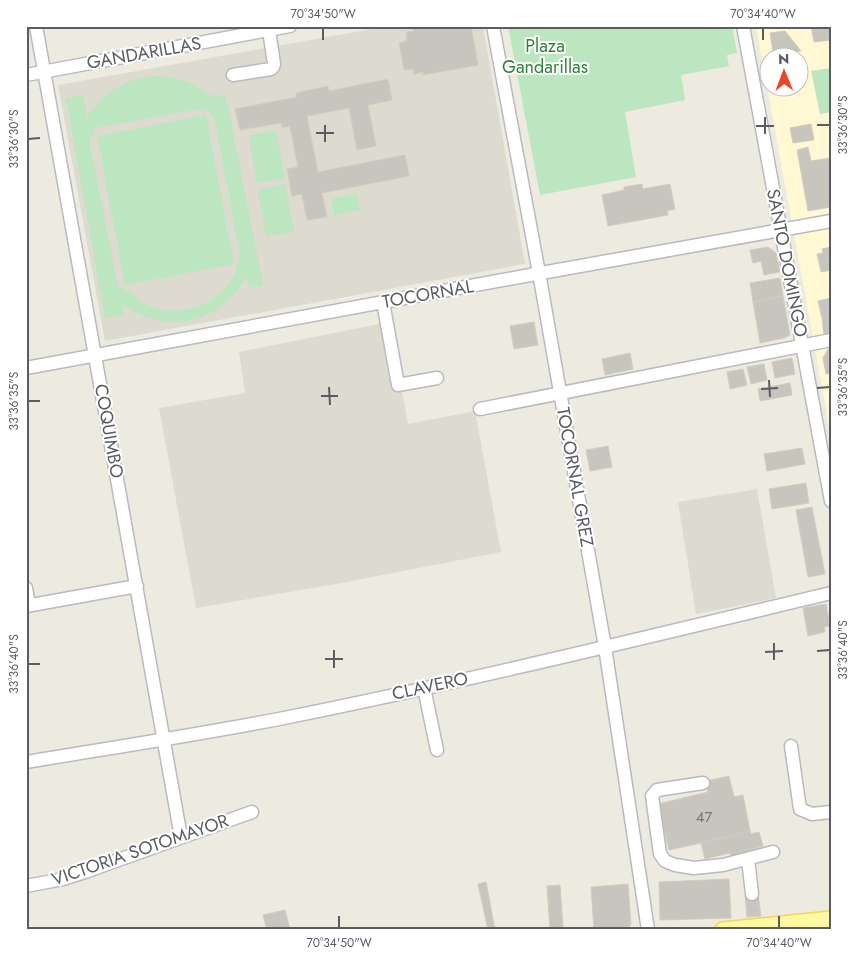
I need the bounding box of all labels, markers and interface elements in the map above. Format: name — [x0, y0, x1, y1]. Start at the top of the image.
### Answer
text: 70°34'50"W — [290, 5, 356, 23]
text: 70°34'40"W — [730, 5, 796, 23]
street label: GANDARILLAS — [85, 30, 203, 76]
park label: Plaza Gandarillas — [502, 33, 588, 80]
north arrow — [760, 48, 810, 98]
text: N — [778, 49, 790, 69]
text: 33°36'30"S — [834, 95, 852, 155]
text: 33°36'30"S — [5, 109, 23, 169]
street label: SANTO DOMINGO — [760, 187, 814, 339]
street label: TOCORNAL — [380, 273, 476, 315]
text: 33°36'35"S — [834, 357, 852, 416]
text: 33°36'35"S — [5, 371, 23, 430]
street label: COQUIMBO — [88, 382, 130, 480]
street label: TOCORNAL GREZ — [550, 405, 600, 549]
text: 33°36'40"S — [834, 620, 852, 680]
text: 33°36'40"S — [5, 634, 23, 694]
street label: CLAVERO — [390, 665, 470, 707]
house number: 47 — [696, 806, 712, 828]
street label: VICTORIA SOTOMAYOR — [48, 808, 232, 892]
text: 70°34'50"W — [306, 934, 372, 952]
text: 70°34'40"W — [746, 934, 812, 952]

